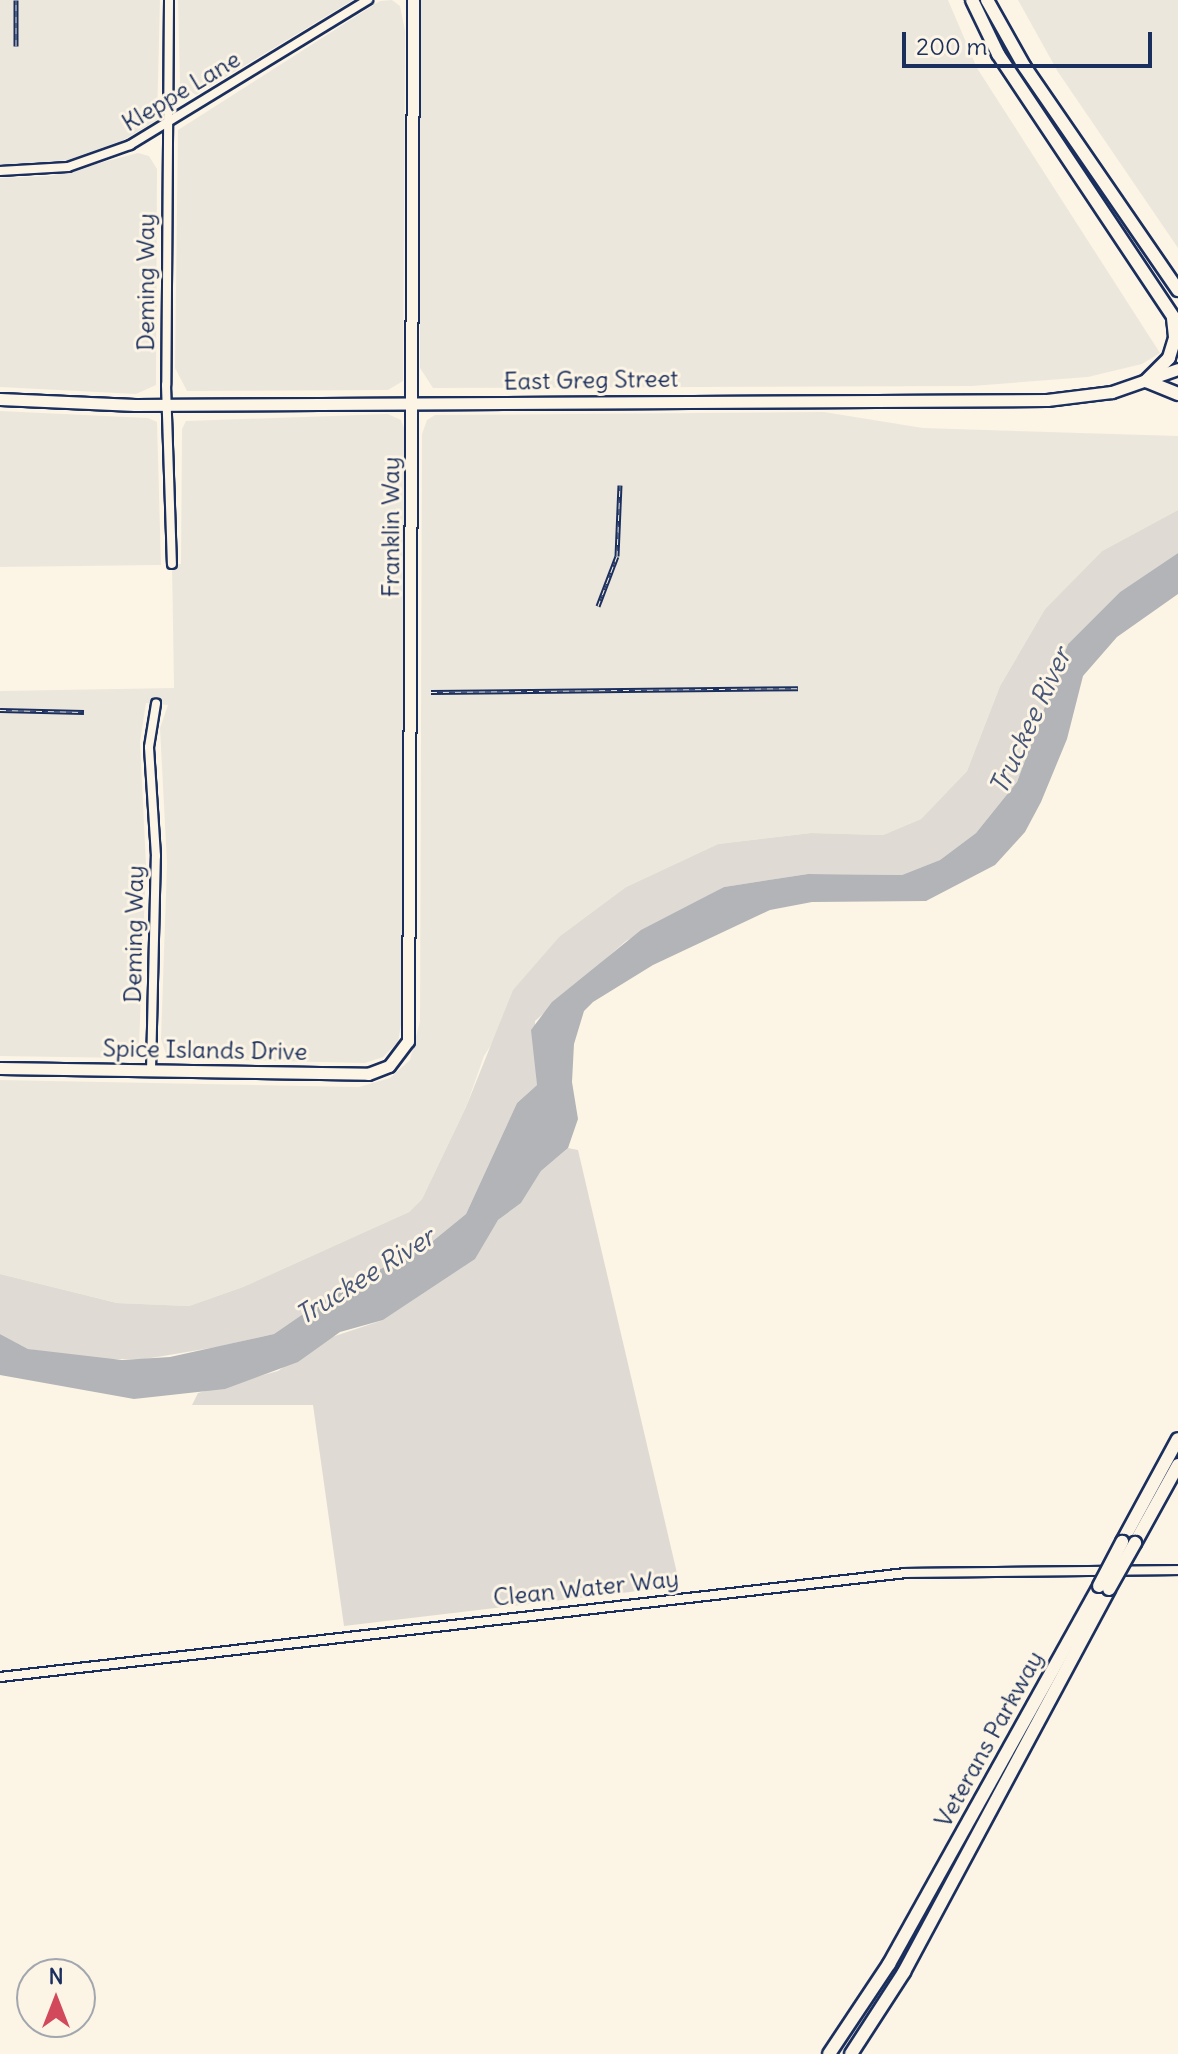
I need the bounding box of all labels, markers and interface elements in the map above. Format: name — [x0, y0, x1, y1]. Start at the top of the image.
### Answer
scale bar — [906, 16, 1156, 66]
text: 200 m — [916, 31, 988, 61]
street label: Kleppe Lane — [117, 45, 245, 137]
street label: Deming Way — [132, 213, 160, 351]
street label: East Greg Street — [503, 364, 679, 396]
street label: Franklin Way — [377, 457, 405, 597]
water label: Truckee River — [983, 643, 1077, 799]
street label: Deming Way — [118, 865, 150, 1003]
street label: Spice Islands Drive — [102, 1034, 308, 1066]
water label: Truckee River — [290, 1221, 440, 1331]
street label: Clean Water Way — [492, 1564, 680, 1612]
street label: Veterans Parkway — [929, 1646, 1049, 1832]
north arrow — [16, 1958, 96, 2038]
text: N — [48, 1962, 64, 1990]

